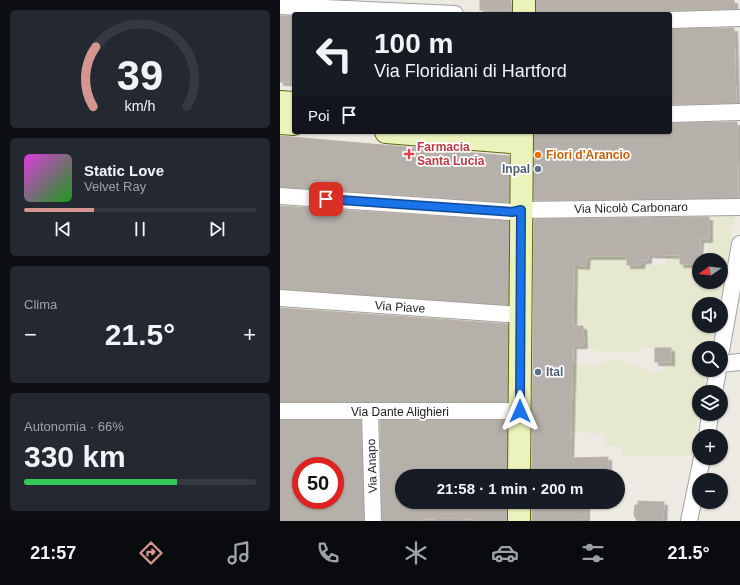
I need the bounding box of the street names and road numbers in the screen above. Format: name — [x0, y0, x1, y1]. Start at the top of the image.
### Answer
street label: Via Nicolò Carbonaro — [574, 200, 688, 216]
street label: Via Piave — [374, 298, 426, 316]
street label: Via Dante Alighieri — [351, 405, 449, 419]
street label: Via Anapo — [364, 438, 380, 493]

